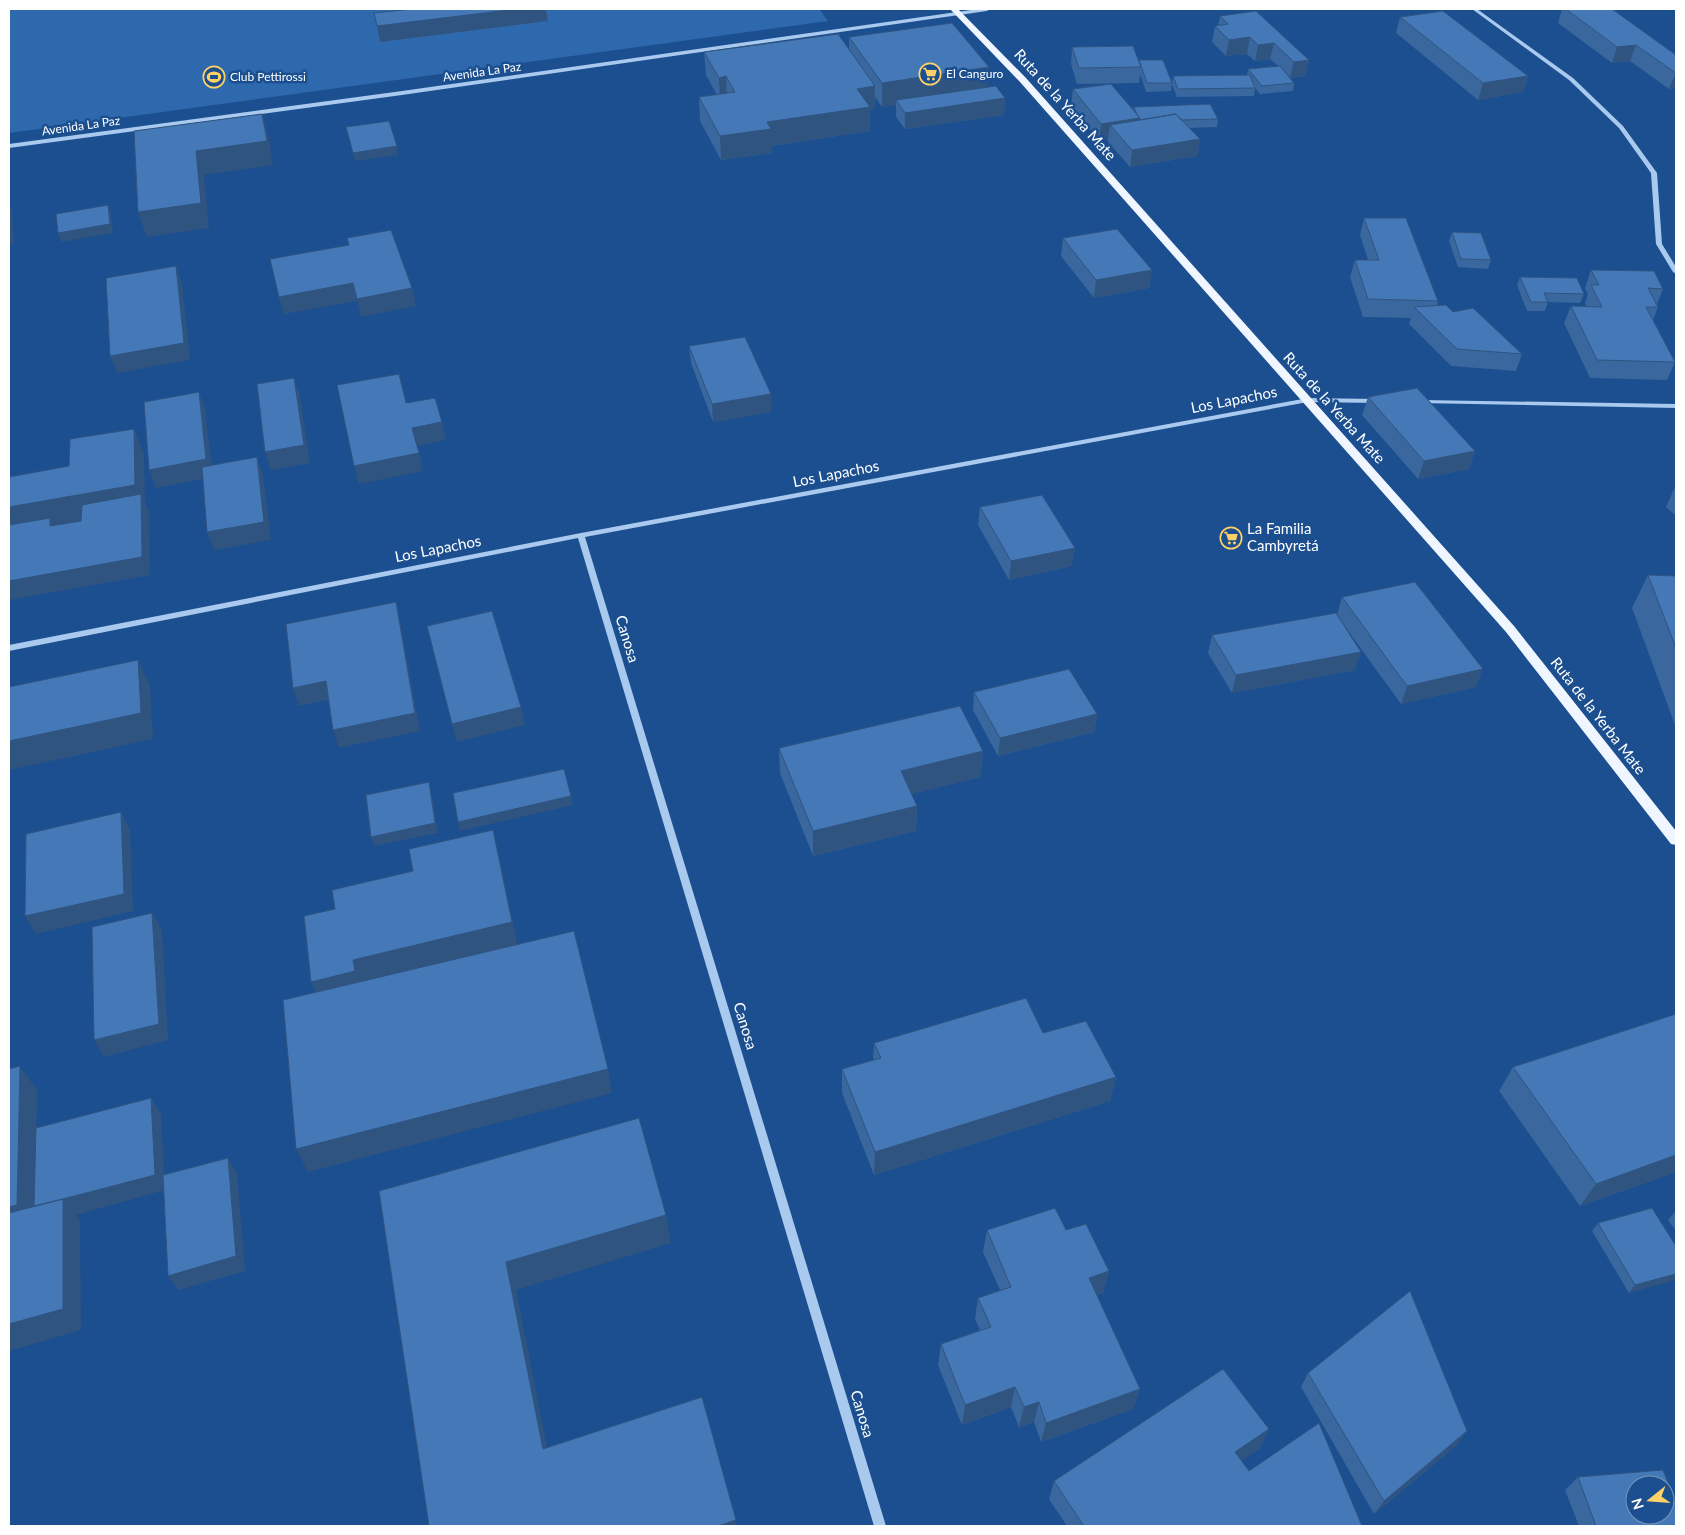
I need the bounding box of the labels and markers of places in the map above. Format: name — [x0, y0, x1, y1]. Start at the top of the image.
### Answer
supermarket icon: El Canguro — [918, 62, 942, 86]
sports icon: Club Pettirossi — [202, 65, 226, 89]
place label: El Canguro — [946, 66, 1004, 81]
place label: Club Pettirossi — [230, 69, 306, 84]
place label: La Familia Cambyretá — [1247, 519, 1319, 554]
supermarket icon: La Familia Cambyretá — [1219, 526, 1243, 550]

